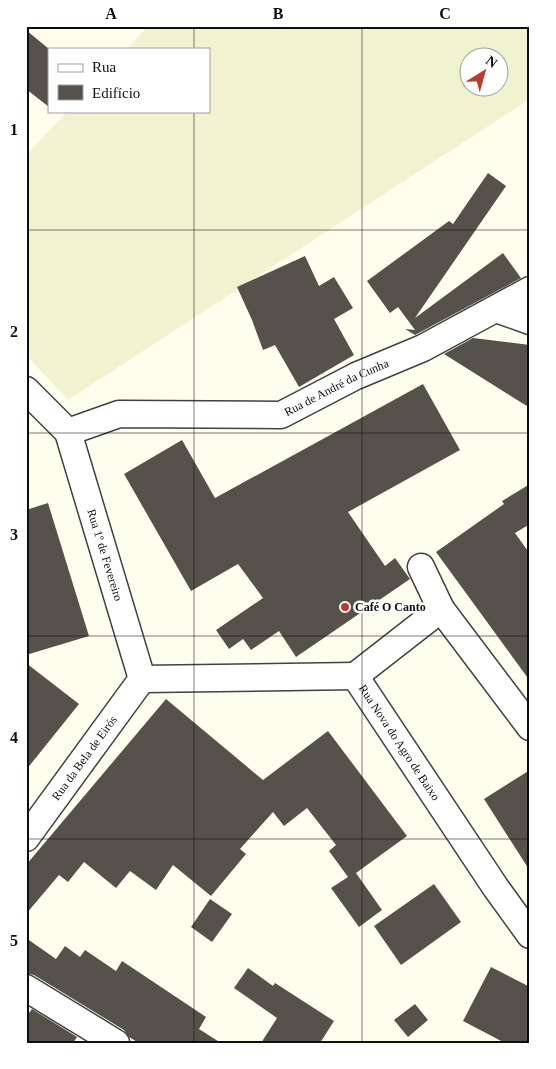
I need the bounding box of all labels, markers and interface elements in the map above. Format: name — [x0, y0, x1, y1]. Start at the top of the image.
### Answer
text: A — [105, 5, 117, 22]
text: B — [273, 5, 284, 22]
text: C — [439, 5, 451, 22]
legend — [48, 48, 210, 112]
north arrow — [458, 48, 508, 98]
text: N — [483, 53, 500, 71]
text: Rua — [92, 59, 117, 75]
text: Edifício — [92, 85, 140, 101]
text: 1 — [10, 121, 18, 138]
text: 2 — [10, 323, 18, 340]
street label: Rua de André da Cunha — [282, 356, 391, 419]
street label: Rua 1º de Fevereiro — [84, 507, 126, 603]
text: 3 — [10, 526, 18, 543]
place label: Café O Canto — [355, 600, 426, 614]
marker: Café O Canto — [339, 601, 351, 613]
street label: Rua Nova do Agro de Baixo — [356, 682, 443, 803]
street label: Rua da Bela de Eirós — [49, 713, 120, 803]
text: 4 — [10, 729, 18, 746]
text: 5 — [10, 932, 18, 949]

